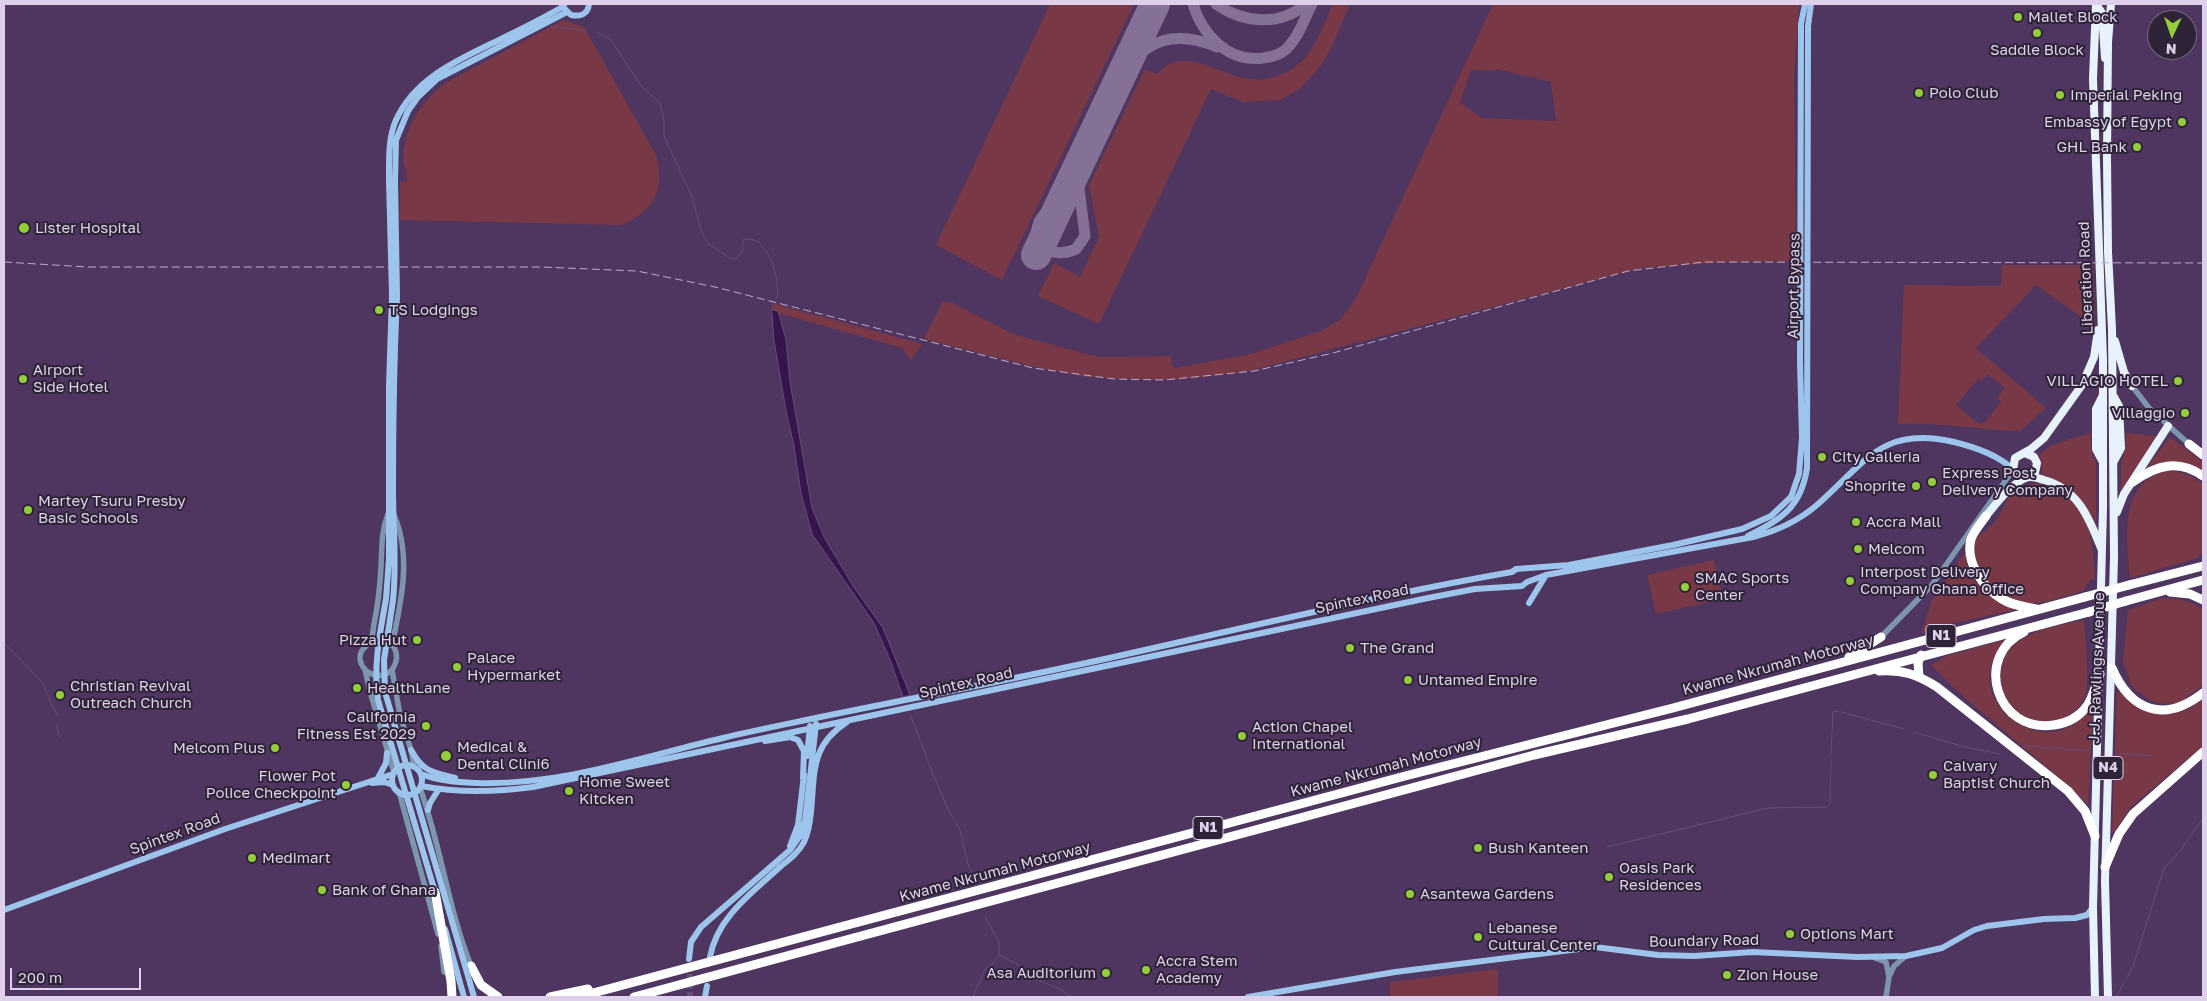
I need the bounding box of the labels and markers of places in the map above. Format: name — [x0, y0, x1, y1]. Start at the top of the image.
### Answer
place label: Mallet Block — [2028, 8, 2118, 26]
marker: Mallet Block — [2012, 11, 2024, 23]
marker: Saddle Block — [2031, 27, 2043, 39]
place label: Saddle Block — [1990, 41, 2084, 59]
place label: Polo Club — [1929, 84, 1998, 102]
place label: Imperial Peking — [2070, 86, 2182, 104]
marker: Polo Club — [1913, 87, 1925, 99]
marker: Imperial Peking — [2054, 89, 2066, 101]
place label: Embassy of Egypt — [2044, 113, 2172, 131]
marker: Embassy of Egypt — [2176, 116, 2188, 128]
place label: GHL Bank — [2057, 138, 2127, 156]
marker: GHL Bank — [2131, 141, 2143, 153]
place label: Lister Hospital — [35, 219, 141, 237]
marker: Lister Hospital — [17, 221, 31, 235]
place label: TS Lodgings — [389, 301, 478, 319]
marker: TS Lodgings — [373, 304, 385, 316]
place label: Airport Side Hotel — [33, 361, 108, 396]
place label: VILLAGIO HOTEL — [2047, 372, 2168, 390]
marker: Airport Side Hotel — [17, 373, 29, 385]
marker: VILLAGIO HOTEL — [2172, 375, 2184, 387]
place label: Villaggio — [2111, 404, 2175, 422]
marker: Villaggio — [2179, 407, 2191, 419]
place label: City Galleria — [1832, 448, 1920, 466]
marker: City Galleria — [1816, 451, 1828, 463]
place label: Express Post Delivery Company — [1942, 464, 2073, 499]
marker: Express Post Delivery Company — [1926, 476, 1938, 488]
place label: Shoprite — [1844, 477, 1906, 495]
marker: Shoprite — [1910, 480, 1922, 492]
place label: Martey Tsuru Presby Basic Schools — [38, 492, 186, 527]
marker: Martey Tsuru Presby Basic Schools — [22, 504, 34, 516]
place label: Accra Mall — [1866, 513, 1941, 531]
marker: Accra Mall — [1850, 516, 1862, 528]
place label: Melcom — [1868, 540, 1925, 558]
marker: Melcom — [1852, 543, 1864, 555]
place label: Interpost Delivery Company Ghana Office — [1860, 563, 2024, 598]
place label: SMAC Sports Center — [1695, 569, 1789, 604]
marker: Interpost Delivery Company Ghana Office — [1844, 575, 1856, 587]
marker: SMAC Sports Center — [1679, 581, 1691, 593]
place label: Pizza Hut — [339, 631, 407, 649]
marker: Pizza Hut — [411, 634, 423, 646]
place label: The Grand — [1360, 639, 1434, 657]
marker: The Grand — [1344, 642, 1356, 654]
place label: Palace Hypermarket — [467, 649, 561, 684]
marker: Palace Hypermarket — [451, 661, 463, 673]
place label: Untamed Empire — [1418, 671, 1538, 689]
marker: Untamed Empire — [1402, 674, 1414, 686]
place label: Christian Revival Outreach Church — [70, 677, 192, 712]
place label: HealthLane — [367, 679, 450, 697]
marker: HealthLane — [351, 682, 363, 694]
marker: Christian Revival Outreach Church — [54, 689, 66, 701]
place label: California Fitness Est 2029 — [297, 708, 416, 743]
place label: Action Chapel International — [1252, 718, 1353, 753]
marker: California Fitness Est 2029 — [420, 720, 432, 732]
marker: Action Chapel International — [1236, 730, 1248, 742]
place label: Medical & Dental Clini6 — [457, 738, 550, 773]
place label: Melcom Plus — [173, 739, 265, 757]
marker: Melcom Plus — [269, 742, 281, 754]
marker: Medical & Dental Clini6 — [439, 749, 453, 763]
place label: Calvary Baptist Church — [1943, 757, 2050, 792]
place label: Flower Pot Police Checkpoint — [206, 767, 336, 802]
marker: Calvary Baptist Church — [1927, 769, 1939, 781]
place label: Home Sweet Kitcken — [579, 773, 670, 808]
marker: Flower Pot Police Checkpoint — [340, 779, 352, 791]
marker: Home Sweet Kitcken — [563, 785, 575, 797]
place label: Bush Kanteen — [1488, 839, 1588, 857]
marker: Bush Kanteen — [1472, 842, 1484, 854]
place label: Medimart — [262, 849, 331, 867]
marker: Medimart — [246, 852, 258, 864]
place label: Oasis Park Residences — [1619, 859, 1702, 894]
marker: Oasis Park Residences — [1603, 871, 1615, 883]
place label: Bank of Ghana — [332, 881, 436, 899]
marker: Bank of Ghana — [316, 884, 328, 896]
place label: Asantewa Gardens — [1420, 885, 1554, 903]
marker: Asantewa Gardens — [1404, 888, 1416, 900]
place label: Lebanese Cultural Center — [1488, 919, 1598, 954]
place label: Options Mart — [1800, 925, 1894, 943]
marker: Options Mart — [1784, 928, 1796, 940]
marker: Lebanese Cultural Center — [1472, 931, 1484, 943]
place label: Accra Stem Academy — [1156, 952, 1237, 987]
place label: Asa Auditorium — [987, 964, 1096, 982]
marker: Accra Stem Academy — [1140, 964, 1152, 976]
place label: Zion House — [1737, 966, 1818, 984]
marker: Asa Auditorium — [1100, 967, 1112, 979]
marker: Zion House — [1721, 969, 1733, 981]

